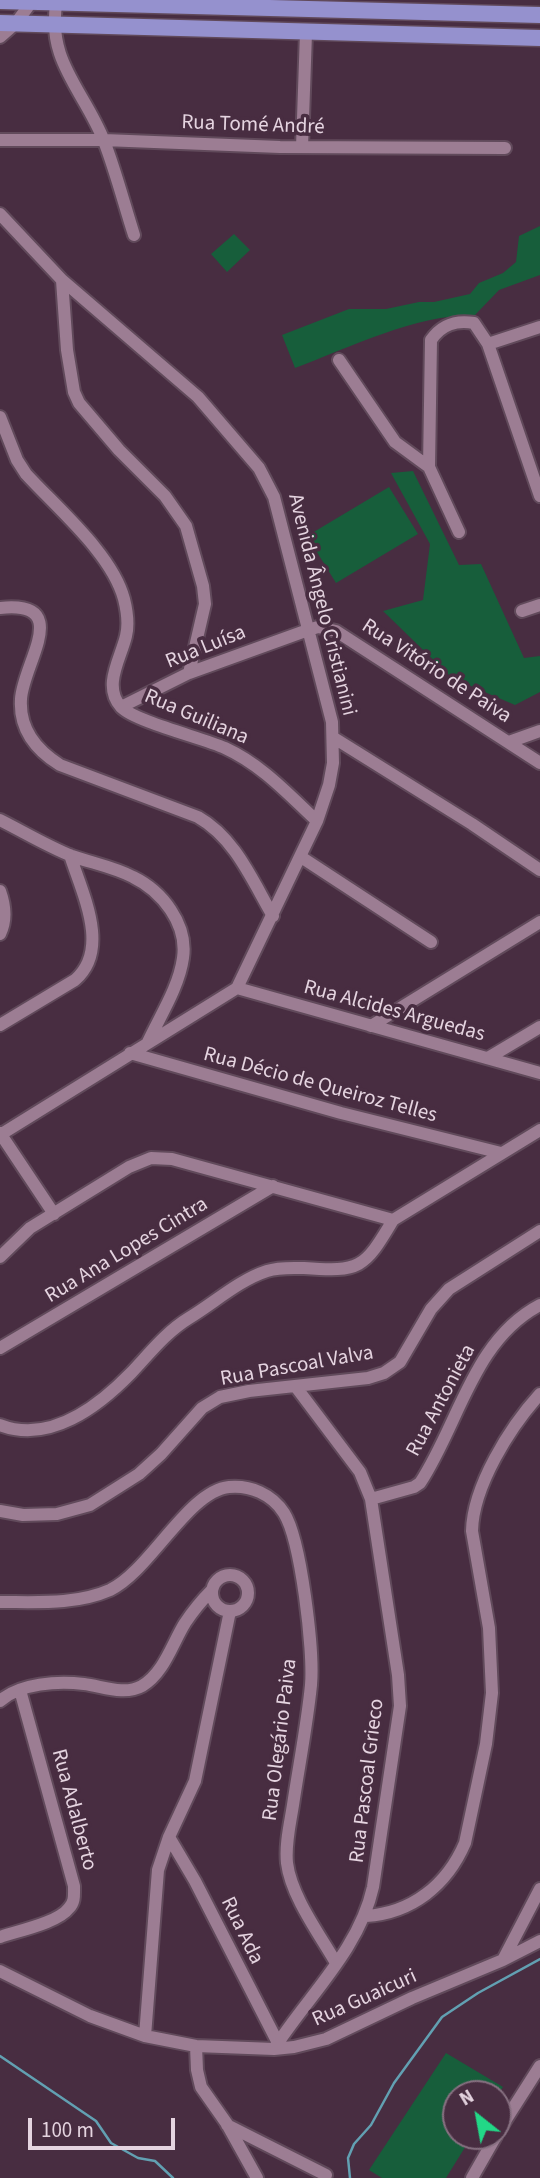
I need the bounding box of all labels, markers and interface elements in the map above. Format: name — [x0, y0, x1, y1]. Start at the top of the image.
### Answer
street label: Rua Tomé André — [181, 111, 325, 141]
street label: Avenida Ângelo Cristianini — [281, 491, 361, 719]
street label: Rua Vitório de Paiva — [356, 614, 516, 730]
street label: Rua Luísa — [162, 621, 250, 675]
street label: Rua Guiliana — [140, 685, 252, 751]
street label: Rua Alcides Arguedas — [301, 976, 487, 1048]
street label: Rua Décio de Queiroz Telles — [200, 1043, 440, 1129]
street label: Rua Ana Lopes Cintra — [41, 1192, 213, 1310]
street label: Rua Pascoal Valva — [218, 1341, 376, 1393]
street label: Rua Antonieta — [402, 1341, 482, 1461]
street label: Rua Olegário Paiva — [259, 1657, 303, 1823]
street label: Rua Pascoal Grieco — [345, 1697, 391, 1865]
street label: Rua Adalberto — [45, 1747, 101, 1873]
street label: Rua Ada — [214, 1893, 268, 1969]
street label: Rua Guaicuri — [309, 1965, 421, 2033]
north arrow — [442, 2080, 512, 2150]
text: N — [455, 2083, 479, 2113]
scale bar — [32, 2104, 178, 2148]
text: 100 m — [41, 2115, 94, 2145]

